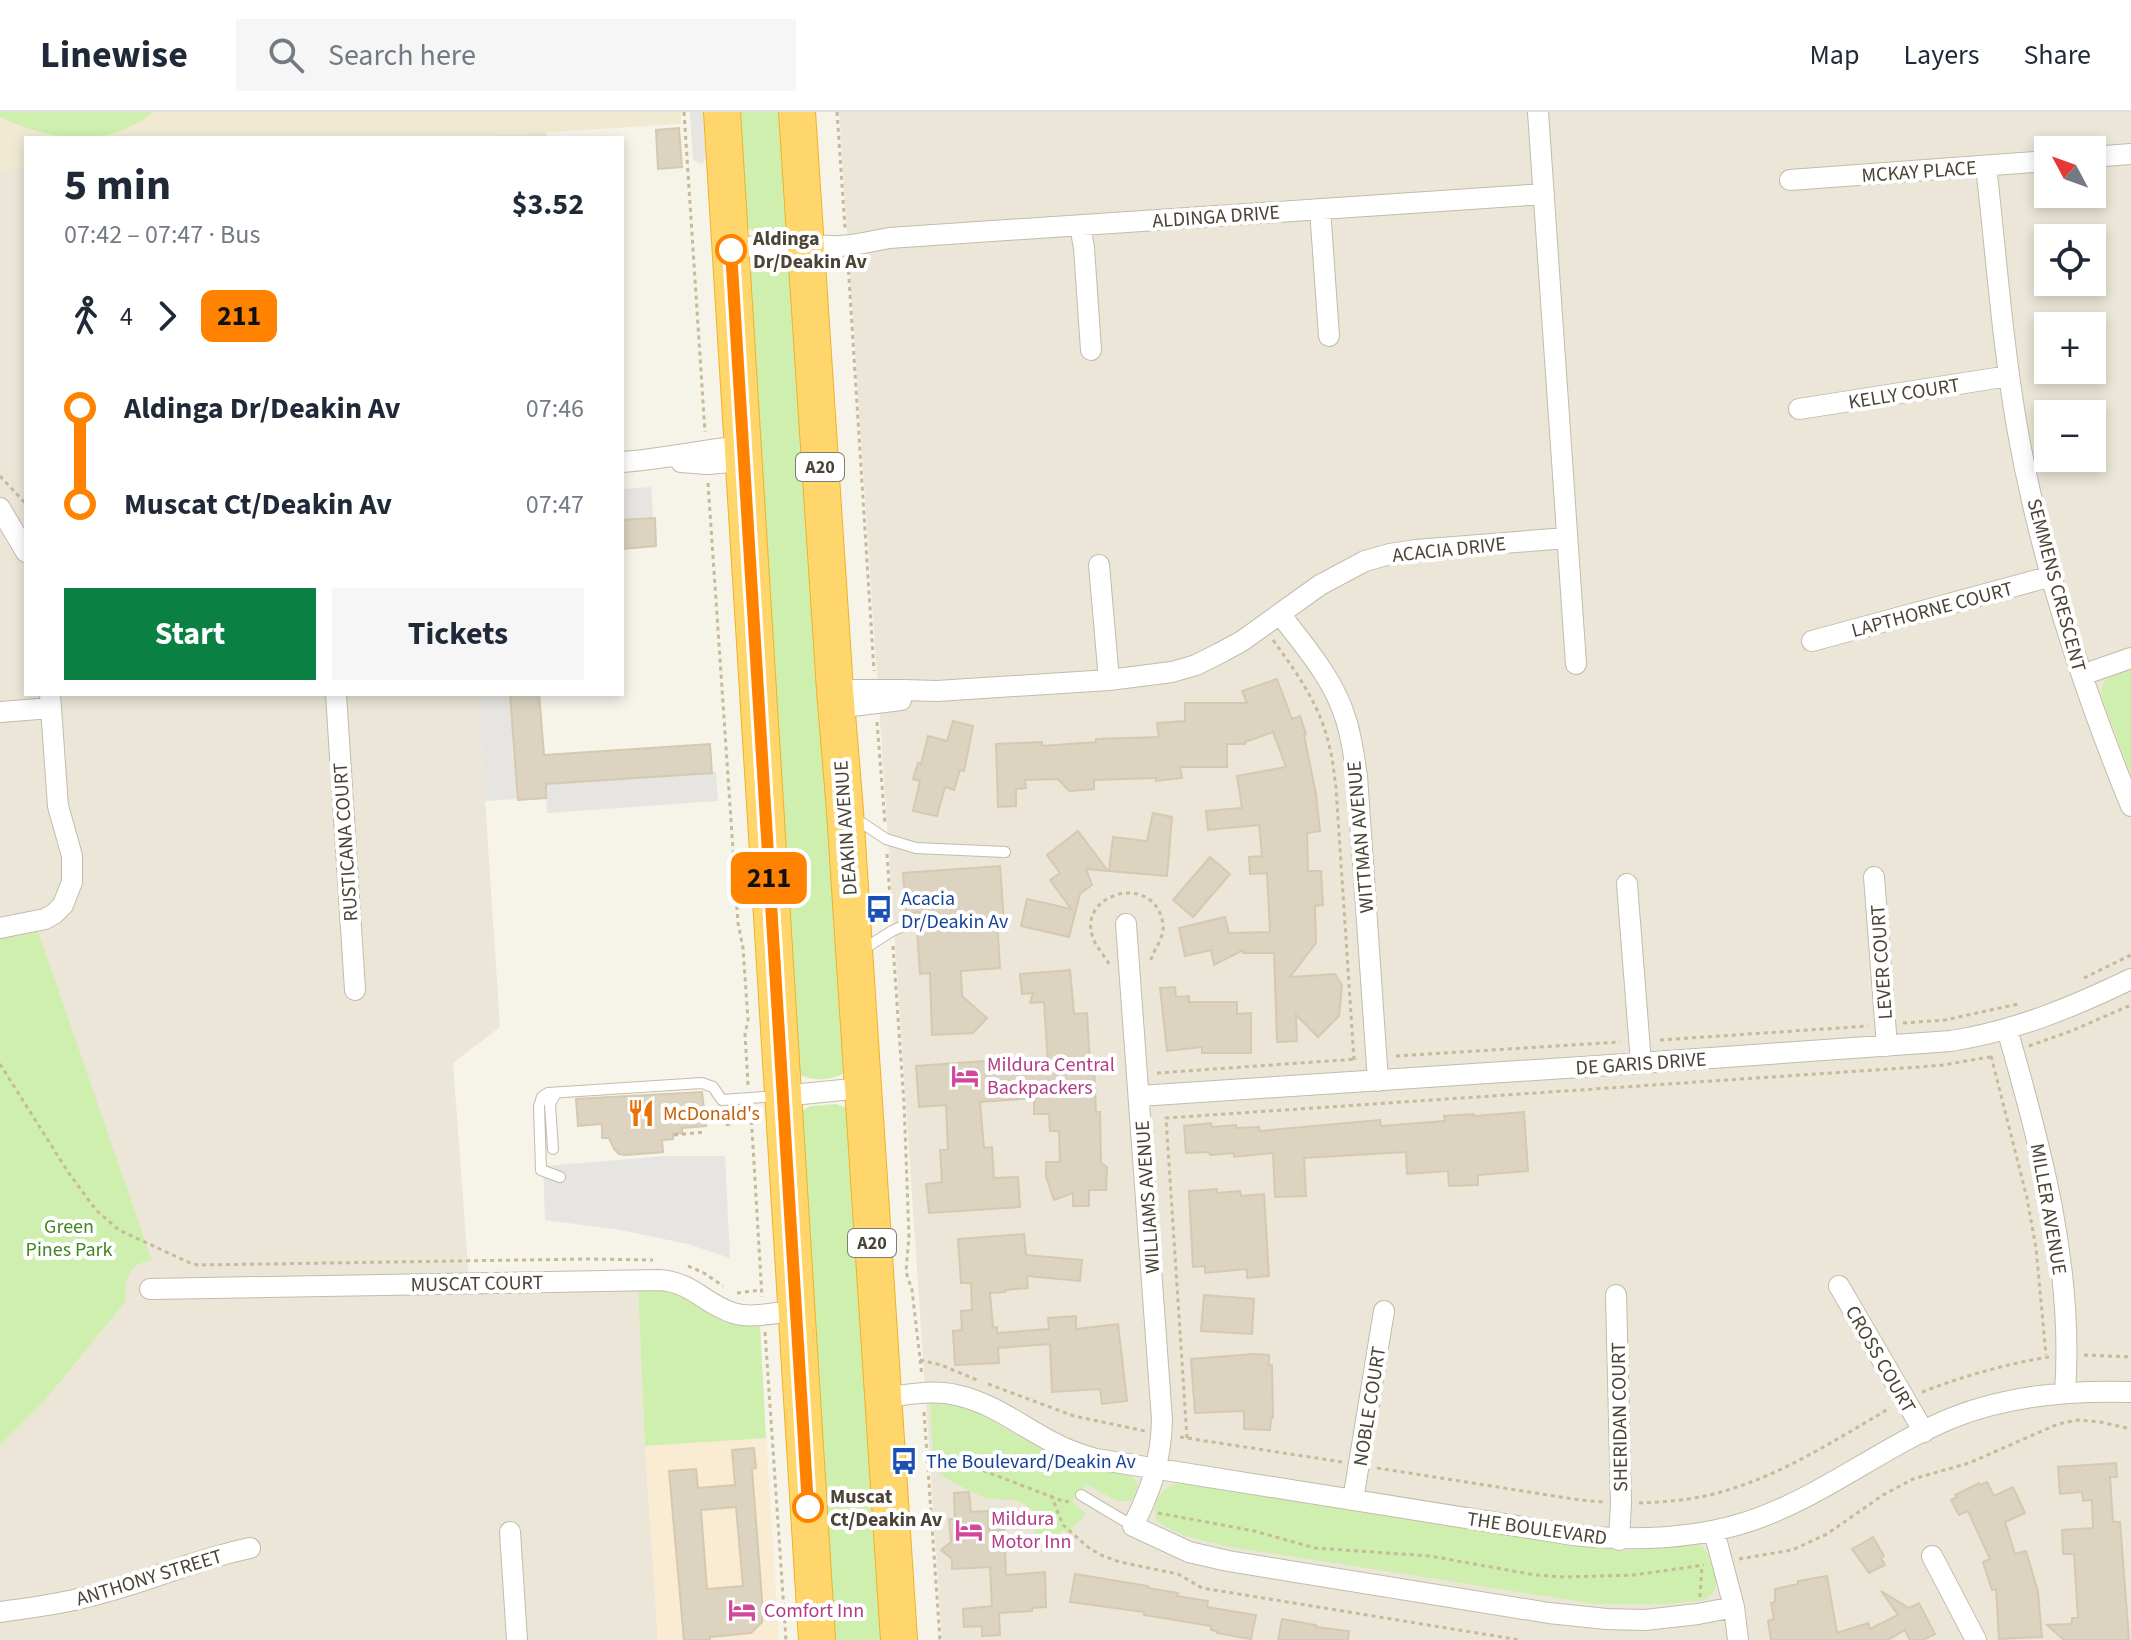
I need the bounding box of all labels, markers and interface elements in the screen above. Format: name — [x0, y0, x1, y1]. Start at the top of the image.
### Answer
search box — [236, 19, 796, 91]
text: Linewise — [40, 28, 188, 82]
icon: search — [264, 33, 308, 77]
text: Search here — [328, 34, 476, 77]
text: Map — [1809, 35, 1859, 75]
text: Layers — [1903, 35, 1979, 75]
text: Share — [2023, 35, 2091, 75]
north arrow — [2034, 136, 2106, 208]
map controls — [2034, 136, 2106, 472]
text: 5 min — [64, 154, 171, 217]
street label: MCKAY PLACE — [1861, 154, 1977, 190]
text: $3.52 — [512, 183, 584, 226]
street label: ALDINGA DRIVE — [1151, 199, 1281, 235]
text: 07:42 – 07:47 · Bus — [64, 216, 260, 253]
button: locate — [2034, 224, 2106, 296]
place label: Aldinga Dr/Deakin Av — [752, 225, 867, 276]
marker: Aldinga Dr/Deakin Av — [716, 235, 746, 265]
icon: walk — [64, 294, 108, 338]
icon: forward — [145, 294, 189, 338]
text: 211 — [217, 296, 261, 336]
text: 4 — [120, 298, 133, 335]
button: + — [2034, 312, 2106, 384]
street label: KELLY COURT — [1846, 371, 1962, 417]
text: Aldinga Dr/Deakin Av — [124, 387, 400, 430]
text: 07:46 — [526, 390, 584, 427]
button: − — [2034, 400, 2106, 472]
road number: A20 — [796, 453, 844, 481]
text: Muscat Ct/Deakin Av — [124, 483, 392, 526]
text: 07:47 — [526, 486, 584, 523]
street label: SEMMENS CRESCENT — [2019, 496, 2093, 675]
street label: ACACIA DRIVE — [1391, 530, 1507, 570]
street label: LAPTHORNE COURT — [1848, 575, 2016, 645]
button: Start — [64, 588, 316, 680]
button: Tickets — [332, 588, 584, 680]
street label: DEAKIN AVENUE — [827, 759, 865, 896]
street label: WITTMAN AVENUE — [1340, 760, 1382, 914]
street label: RUSTICANA COURT — [326, 761, 366, 922]
line badge: 211 — [723, 852, 815, 904]
text: 211 — [747, 858, 791, 898]
place label: Acacia Dr/Deakin Av — [901, 885, 1009, 936]
bus stop icon: Acacia Dr/Deakin Av — [864, 894, 894, 924]
street label: LEVER COURT — [1864, 903, 1900, 1020]
street label: DE GARIS DRIVE — [1575, 1045, 1707, 1083]
place label: Mildura Central Backpackers — [987, 1051, 1115, 1102]
hotel icon: Mildura Central Backpackers — [950, 1061, 980, 1091]
restaurant icon: McDonald's — [626, 1098, 656, 1128]
place label: McDonald's — [663, 1100, 760, 1128]
street label: WILLIAMS AVENUE — [1129, 1119, 1167, 1275]
street label: MILLER AVENUE — [2023, 1141, 2073, 1277]
park label: Green Pines Park — [26, 1213, 113, 1264]
road number: A20 — [848, 1229, 896, 1257]
street label: MUSCAT COURT — [410, 1269, 544, 1299]
street label: CROSS COURT — [1838, 1301, 1922, 1419]
street label: SHERIDAN COURT — [1605, 1342, 1635, 1492]
street label: NOBLE COURT — [1347, 1344, 1393, 1468]
bus stop icon: The Boulevard/Deakin Av — [889, 1446, 919, 1476]
place label: The Boulevard/Deakin Av — [926, 1448, 1136, 1476]
place label: Muscat Ct/Deakin Av — [830, 1483, 943, 1534]
marker: Muscat Ct/Deakin Av — [793, 1492, 823, 1522]
place label: Mildura Motor Inn — [991, 1505, 1071, 1556]
street label: THE BOULEVARD — [1465, 1505, 1609, 1553]
hotel icon: Mildura Motor Inn — [954, 1515, 984, 1545]
street label: ANTHONY STREET — [73, 1542, 226, 1613]
hotel icon: Comfort Inn — [727, 1595, 757, 1625]
place label: Comfort Inn — [764, 1597, 864, 1625]

